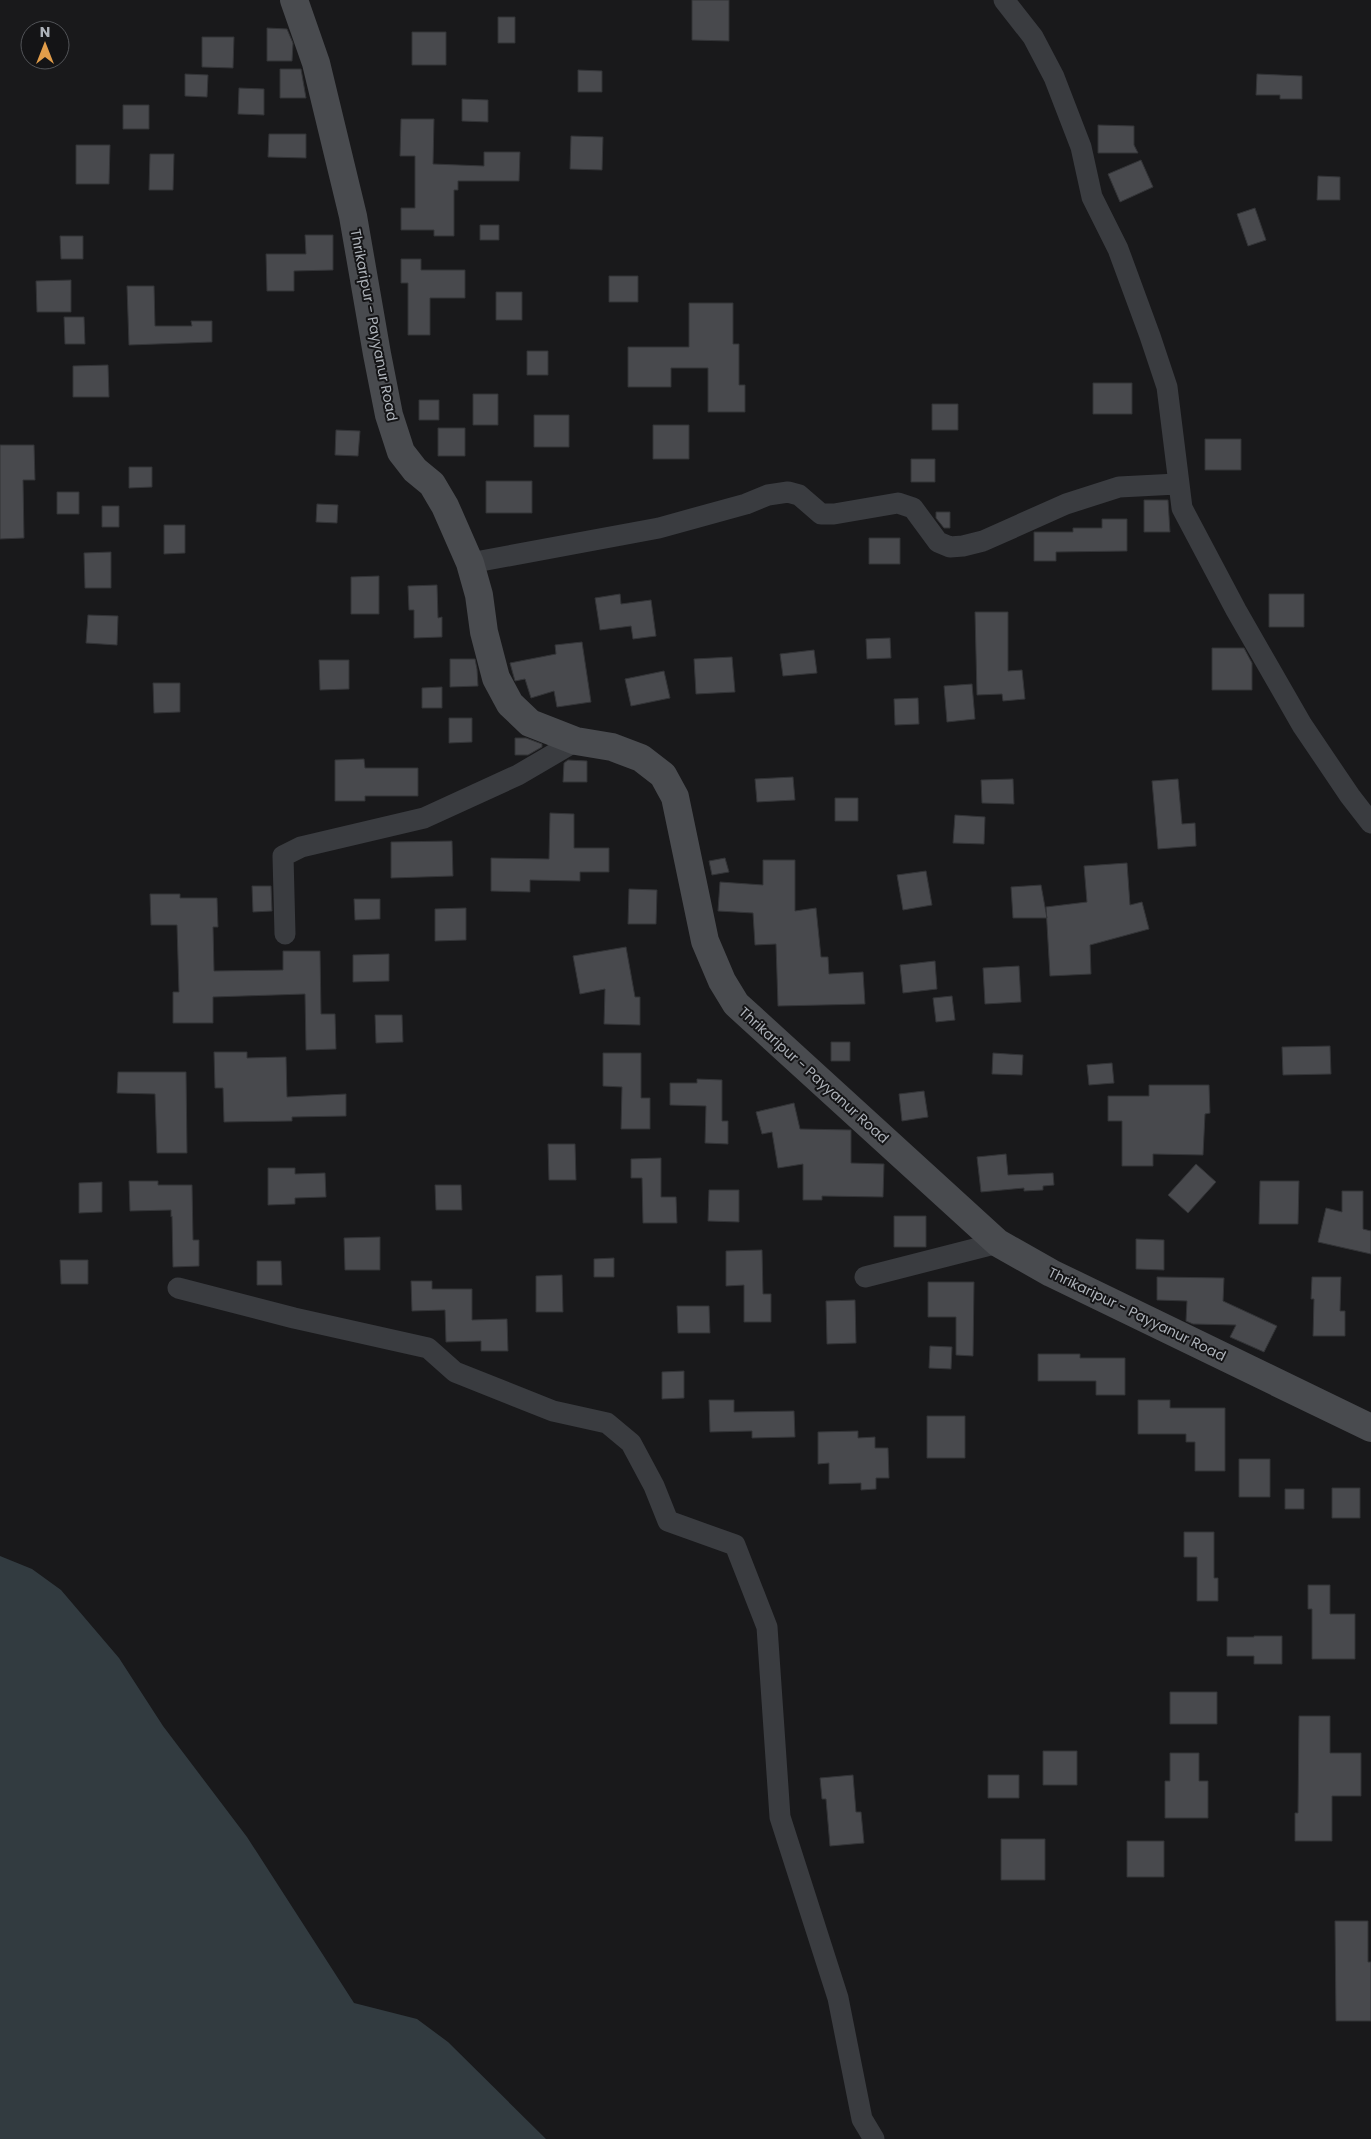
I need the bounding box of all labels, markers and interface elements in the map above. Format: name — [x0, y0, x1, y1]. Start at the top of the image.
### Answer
north arrow — [20, 20, 70, 70]
text: N — [40, 22, 50, 42]
street label: Thrikaripur - Payyanur Road — [346, 227, 402, 423]
street label: Thrikaripur - Payyanur Road — [735, 1002, 893, 1148]
street label: Thrikaripur - Payyanur Road — [1045, 1262, 1229, 1366]

